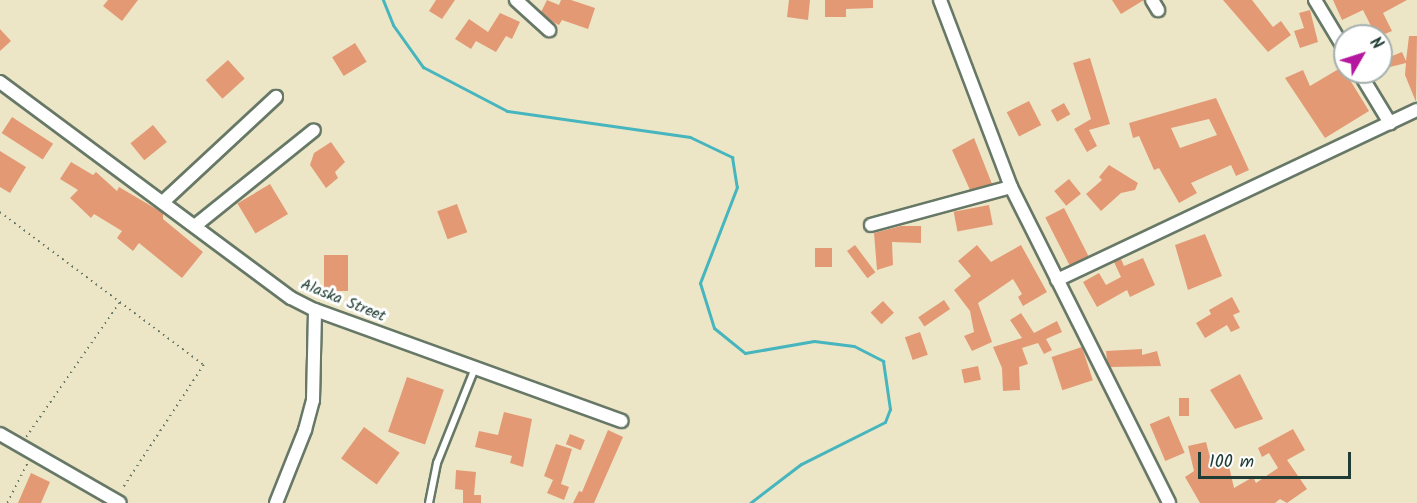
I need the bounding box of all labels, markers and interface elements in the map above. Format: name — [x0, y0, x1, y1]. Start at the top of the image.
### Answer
north arrow — [1333, 24, 1393, 84]
text: N — [1363, 32, 1389, 55]
street label: Alaska Street — [298, 275, 388, 327]
scale bar — [1201, 440, 1354, 478]
text: 100 m — [1209, 448, 1254, 477]

